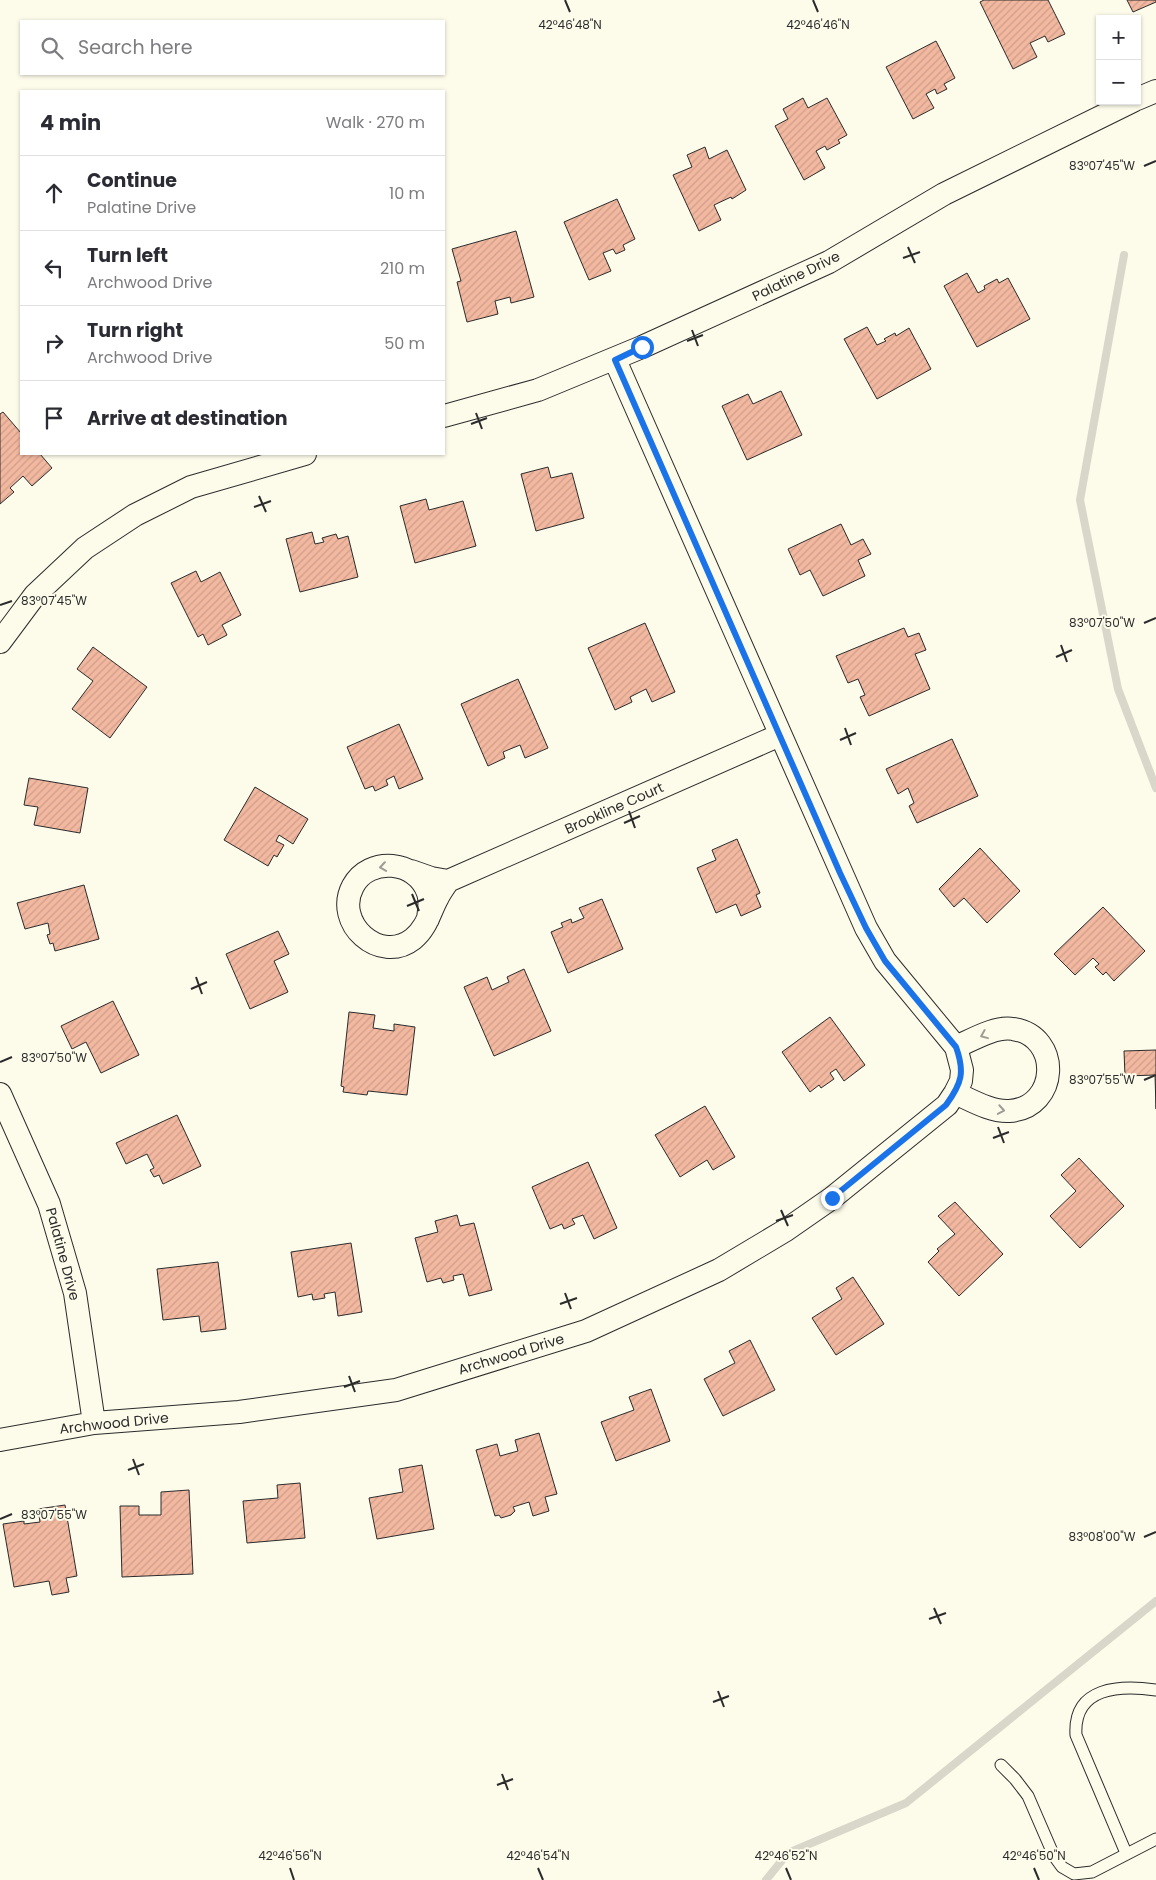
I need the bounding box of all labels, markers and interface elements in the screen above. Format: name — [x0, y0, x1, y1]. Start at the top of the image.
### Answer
map controls — [1096, 15, 1141, 105]
button: + — [1096, 15, 1141, 60]
text: 42°46'48"N — [538, 16, 602, 33]
text: 42°46'46"N — [786, 16, 850, 33]
search box — [20, 20, 445, 75]
icon: search — [38, 34, 66, 62]
text: Search here — [78, 34, 192, 61]
button: − — [1096, 60, 1141, 105]
text: 4 min — [40, 108, 101, 137]
text: Walk · 270 m — [326, 111, 425, 134]
text: 83°07'45"W — [1069, 157, 1135, 174]
text: Continue — [87, 167, 177, 194]
icon: ahead — [40, 179, 68, 207]
text: 10 m — [389, 182, 425, 205]
text: Palatine Drive — [87, 196, 196, 219]
text: Turn left — [87, 242, 168, 269]
street label: Palatine Drive — [749, 246, 844, 306]
icon: left — [40, 254, 68, 282]
text: 210 m — [380, 257, 425, 280]
text: Archwood Drive — [87, 271, 213, 294]
text: Turn right — [87, 317, 183, 344]
icon: right — [40, 329, 68, 357]
text: 50 m — [384, 332, 425, 355]
route start — [631, 336, 654, 359]
text: Archwood Drive — [87, 346, 213, 369]
icon: arrive — [40, 404, 68, 432]
text: Arrive at destination — [87, 405, 288, 432]
text: 83°07'45"W — [21, 592, 87, 609]
text: 83°07'50"W — [1069, 614, 1135, 631]
street label: Brookline Court — [561, 777, 667, 839]
one-way arrow — [379, 861, 388, 871]
one-way arrow — [980, 1029, 989, 1040]
text: 83°07'50"W — [21, 1049, 87, 1066]
text: 83°07'55"W — [1069, 1071, 1135, 1088]
one-way arrow — [996, 1104, 1005, 1114]
route end — [821, 1187, 844, 1210]
street label: Palatine Drive — [41, 1205, 85, 1303]
street label: Archwood Drive — [456, 1328, 567, 1380]
street label: Archwood Drive — [58, 1407, 170, 1439]
text: 83°07'55"W — [21, 1506, 87, 1523]
text: 83°08'00"W — [1069, 1528, 1136, 1545]
text: 42°46'56"N — [258, 1847, 322, 1864]
text: 42°46'54"N — [506, 1847, 570, 1864]
text: 42°46'52"N — [755, 1847, 817, 1864]
text: 42°46'50"N — [1002, 1847, 1066, 1864]

